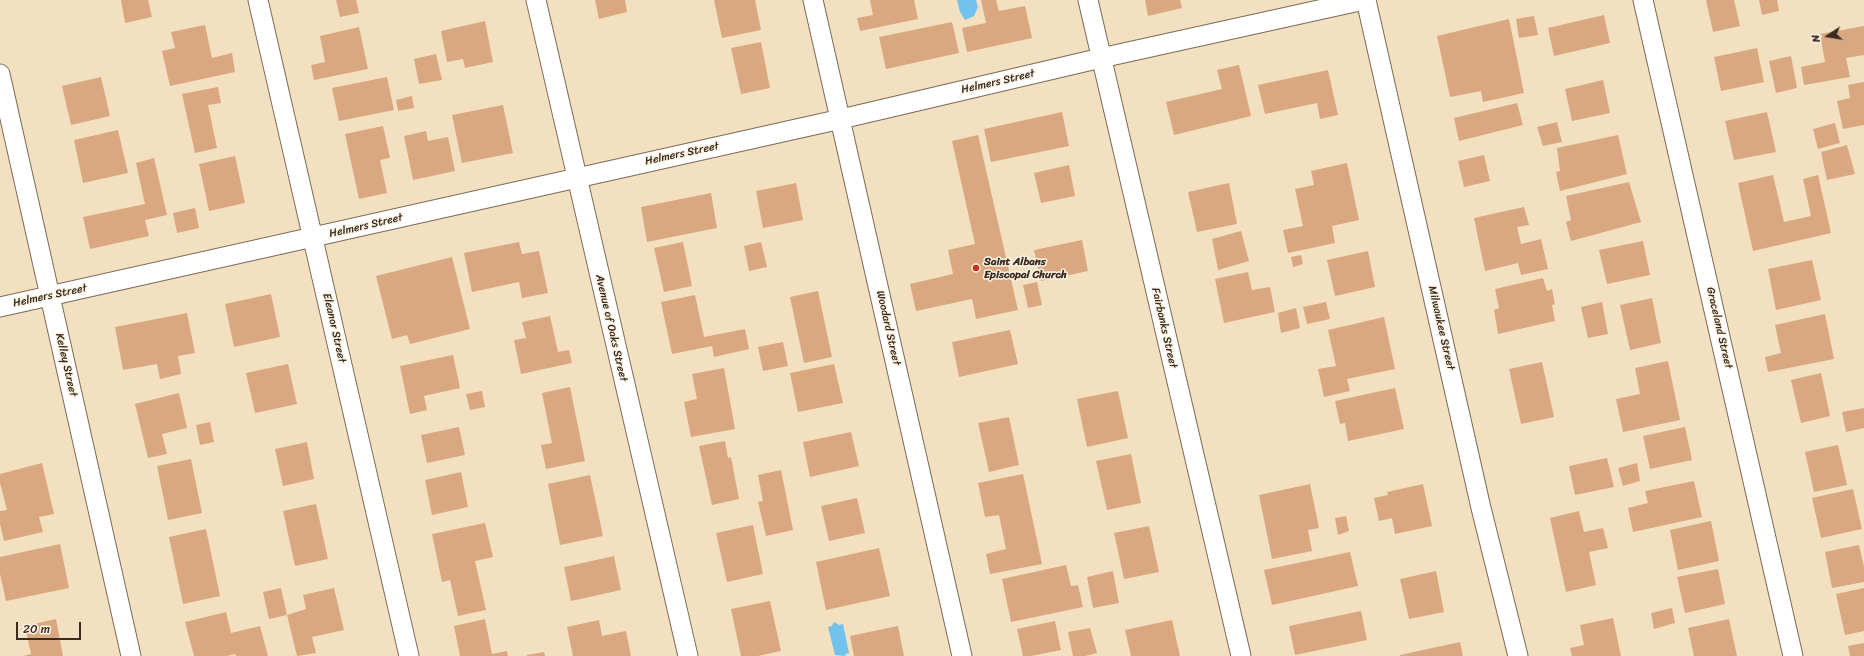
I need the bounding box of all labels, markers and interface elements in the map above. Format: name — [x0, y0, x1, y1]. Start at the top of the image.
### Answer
north arrow — [1808, 16, 1848, 56]
text: N — [1806, 33, 1826, 44]
street label: Helmers Street — [960, 67, 1036, 97]
street label: Helmers Street — [644, 140, 720, 168]
street label: Helmers Street — [328, 211, 404, 241]
place label: Saint Albans Episcopal Church — [984, 255, 1067, 281]
marker: Saint Albans Episcopal Church — [971, 263, 981, 273]
street label: Avenue of Oaks Street — [592, 273, 630, 383]
street label: Helmers Street — [12, 282, 88, 310]
street label: Milwaukee Street — [1425, 285, 1457, 371]
street label: Fairbanks Street — [1148, 286, 1180, 370]
street label: Graceland Street — [1703, 286, 1735, 370]
street label: Woodard Street — [873, 289, 903, 367]
street label: Eleanor Street — [320, 292, 348, 364]
street label: Kelley Street — [52, 332, 80, 398]
scale bar — [18, 614, 83, 640]
text: 20 m — [23, 618, 50, 640]

